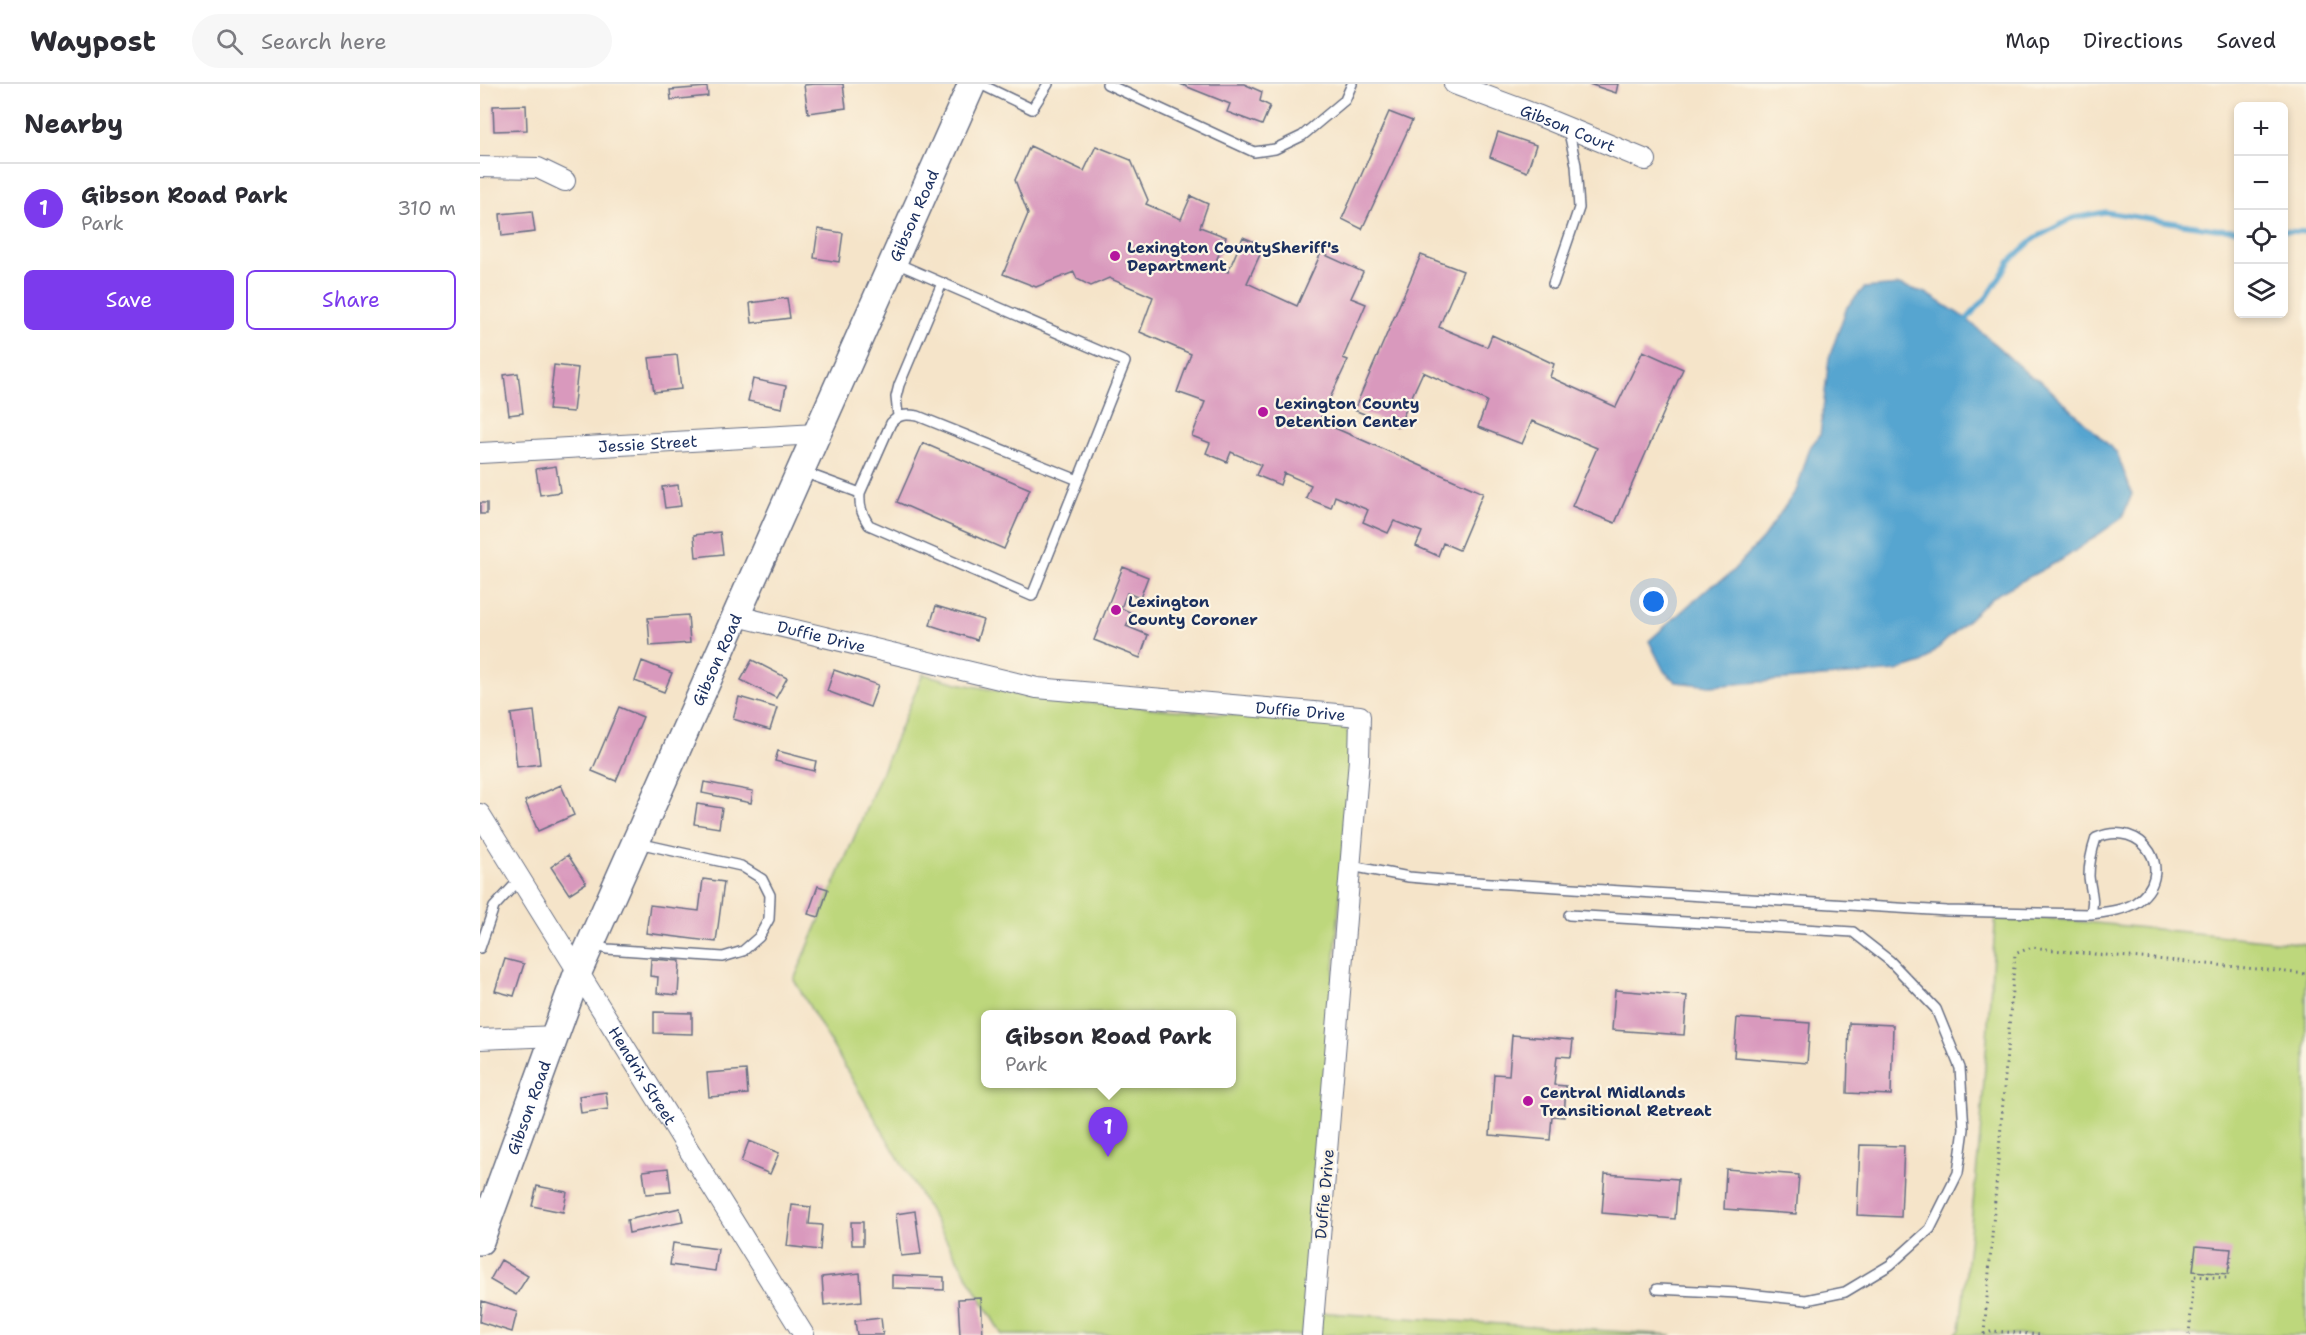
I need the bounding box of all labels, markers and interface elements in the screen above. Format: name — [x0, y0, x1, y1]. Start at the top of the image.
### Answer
search box — [192, 14, 612, 68]
text: Waypost — [30, 22, 156, 60]
icon: search — [213, 25, 246, 58]
text: Search here — [261, 27, 387, 56]
text: Map — [2005, 27, 2050, 55]
text: Directions — [2083, 27, 2183, 55]
text: Saved — [2216, 27, 2276, 55]
street label: Gibson Court — [1517, 100, 1618, 157]
map controls — [2234, 102, 2288, 318]
button: + — [2234, 102, 2288, 156]
text: Nearby — [24, 106, 123, 141]
button: − — [2234, 156, 2288, 210]
street label: Gibson Road — [885, 166, 944, 265]
text: Gibson Road Park — [81, 181, 288, 210]
text: 1 — [39, 195, 48, 221]
text: 310 m — [397, 195, 456, 221]
text: Park — [81, 210, 124, 236]
button: locate — [2234, 210, 2288, 264]
place label: Lexington CountySheriff's Department — [1127, 237, 1339, 276]
marker: Lexington CountySheriff's Department — [1108, 249, 1122, 263]
button: layers — [2234, 264, 2288, 318]
button: Save — [24, 270, 234, 330]
button: Share — [246, 270, 456, 330]
place label: Lexington County Detention Center — [1275, 393, 1420, 432]
marker: Lexington County Detention Center — [1256, 405, 1270, 419]
street label: Jessie Street — [598, 431, 698, 457]
your location — [1639, 587, 1668, 616]
place label: Lexington County Coroner — [1128, 591, 1258, 630]
marker: Lexington County Coroner — [1109, 603, 1123, 617]
street label: Gibson Road — [687, 611, 747, 709]
street label: Duffie Drive — [775, 616, 868, 658]
street label: Duffie Drive — [1255, 697, 1346, 726]
popup — [981, 1010, 1236, 1088]
street label: Hendrix Street — [604, 1022, 681, 1129]
text: Gibson Road Park — [1005, 1022, 1212, 1051]
text: Park — [1005, 1051, 1048, 1077]
street label: Gibson Road — [502, 1058, 556, 1158]
place label: Central Midlands Transitional Retreat — [1540, 1082, 1712, 1121]
marker: Central Midlands Transitional Retreat — [1521, 1094, 1535, 1108]
pin: 1 — [1088, 1108, 1128, 1157]
street label: Duffie Drive — [1310, 1148, 1339, 1240]

